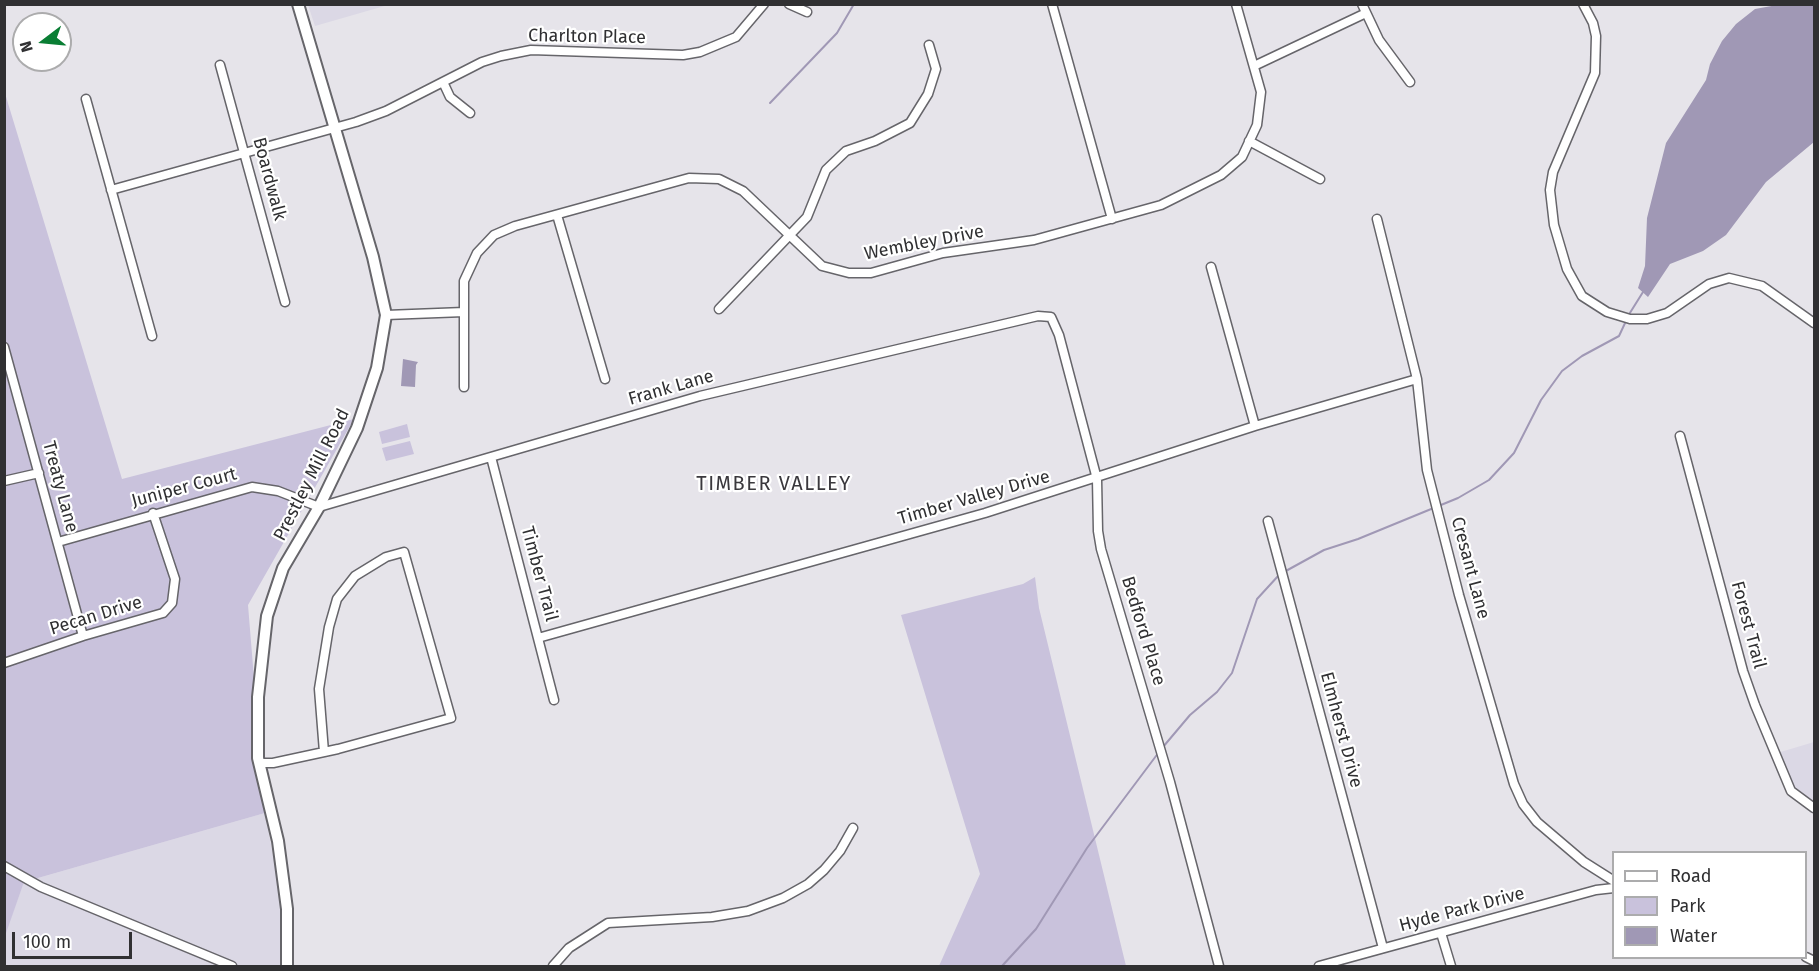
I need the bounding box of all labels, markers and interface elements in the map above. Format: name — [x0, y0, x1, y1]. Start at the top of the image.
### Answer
north arrow — [12, 12, 72, 72]
street label: Charlton Place — [528, 25, 646, 49]
text: N — [16, 39, 37, 54]
street label: Boardwalk — [248, 135, 290, 223]
street label: Wembley Drive — [862, 221, 986, 265]
street label: Frank Lane — [626, 366, 716, 410]
street label: Prestley Mill Road — [269, 405, 355, 545]
street label: Treaty Lane — [37, 439, 83, 535]
street label: Juniper Court — [129, 464, 239, 512]
street label: Timber Valley Drive — [896, 466, 1052, 530]
district label: TIMBER VALLEY — [696, 472, 852, 496]
street label: Cresant Lane — [1446, 515, 1494, 621]
street label: Timber Trail — [516, 524, 562, 624]
street label: Bedford Place — [1116, 574, 1170, 688]
street label: Forest Trail — [1726, 579, 1770, 671]
street label: Pecan Drive — [47, 592, 145, 640]
street label: Elmherst Drive — [1315, 670, 1367, 790]
legend — [1612, 851, 1807, 959]
text: Road — [1670, 865, 1712, 887]
street label: Hyde Park Drive — [1397, 883, 1527, 937]
text: Park — [1670, 895, 1705, 917]
scale bar — [15, 920, 135, 958]
text: Water — [1670, 925, 1717, 947]
text: 100 m — [23, 931, 71, 953]

